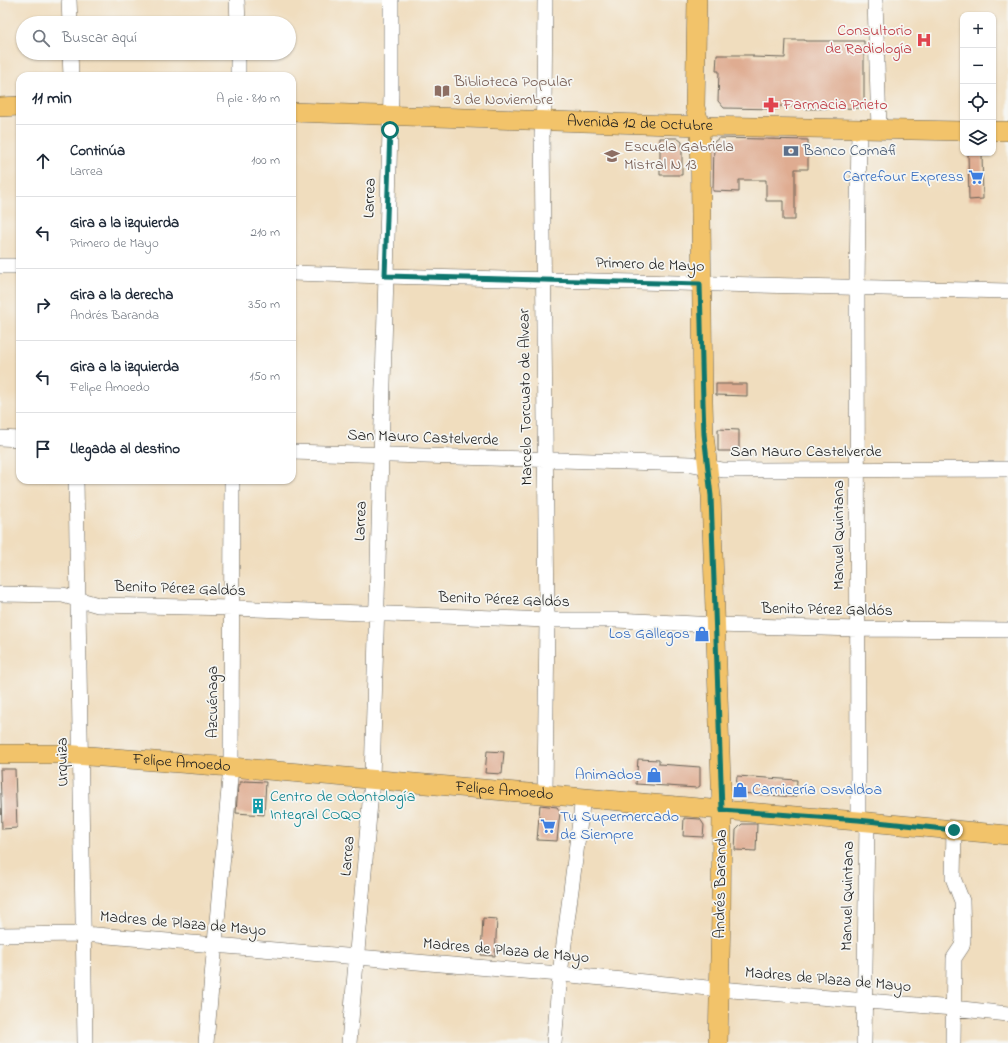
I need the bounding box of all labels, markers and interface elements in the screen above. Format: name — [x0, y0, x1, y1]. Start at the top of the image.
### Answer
map controls — [960, 12, 996, 156]
button: + — [960, 12, 996, 48]
search box — [16, 16, 296, 60]
place label: Consultorio de Radiología — [825, 19, 912, 61]
icon: search — [30, 27, 52, 49]
text: Buscar aquí — [62, 27, 137, 49]
hospital icon: Consultorio de Radiología — [915, 31, 933, 49]
button: − — [960, 48, 996, 84]
place label: Biblioteca Popular 3 de Noviembre — [453, 70, 573, 112]
library icon: Biblioteca Popular 3 de Noviembre — [433, 82, 451, 100]
button: locate — [960, 84, 996, 120]
text: 11 min — [32, 86, 72, 111]
text: A pie · 810 m — [216, 89, 280, 108]
place label: Farmacia Prieto — [782, 93, 888, 117]
pharmacy icon: Farmacia Prieto — [762, 96, 780, 114]
street label: Avenida 12 de Octubre — [566, 109, 714, 138]
button: layers — [960, 120, 996, 156]
route start — [381, 121, 399, 139]
place label: Escuela Gabriela Mistral N 13 — [624, 135, 734, 177]
place label: Banco Comafi — [802, 139, 898, 163]
text: Continúa — [70, 140, 125, 162]
bank icon: Banco Comafi — [782, 142, 800, 160]
school or university icon: Escuela Gabriela Mistral N 13 — [603, 147, 621, 165]
icon: ahead — [32, 150, 54, 172]
text: 100 m — [251, 151, 280, 170]
text: Larrea — [70, 162, 103, 181]
place label: Carrefour Express — [843, 165, 964, 189]
supermarket icon: Carrefour Express — [967, 168, 985, 186]
street label: Larrea — [357, 177, 383, 219]
text: Gira a la izquierda — [70, 212, 179, 234]
icon: left — [32, 222, 54, 244]
text: 210 m — [250, 223, 280, 242]
text: Primero de Mayo — [70, 234, 159, 253]
street label: Primero de Mayo — [595, 251, 705, 279]
text: Gira a la derecha — [70, 284, 173, 306]
icon: right — [32, 294, 54, 316]
text: 350 m — [248, 295, 280, 314]
text: Andrés Baranda — [70, 306, 159, 325]
street label: Marcelo Torcuato de Alvear — [512, 308, 540, 486]
text: Gira a la izquierda — [70, 356, 179, 378]
icon: left — [32, 366, 54, 388]
text: 150 m — [249, 367, 280, 386]
text: Felipe Amoedo — [70, 378, 150, 397]
street label: San Mauro Castelverde — [347, 423, 500, 453]
icon: arrive — [32, 438, 54, 460]
text: Llegada al destino — [70, 438, 180, 460]
street label: San Mauro Castelverde — [730, 440, 882, 464]
street label: Manuel Quintana — [827, 480, 851, 590]
street label: Larrea — [348, 500, 374, 542]
street label: Benito Pérez Galdós — [113, 575, 246, 603]
street label: Benito Pérez Galdós — [437, 586, 570, 614]
street label: Benito Pérez Galdós — [760, 597, 893, 623]
place label: Los Gallegos — [609, 622, 690, 646]
shop icon: Los Gallegos — [693, 625, 711, 643]
street label: Azcuénaga — [201, 666, 225, 738]
street label: Urquiza — [51, 737, 75, 787]
street label: Felipe Amoedo — [131, 747, 232, 779]
place label: Animados — [575, 763, 642, 787]
shop icon: Animados — [645, 766, 663, 784]
street label: Felipe Amoedo — [454, 775, 554, 807]
place label: Carnicería Osvaldoa — [752, 778, 882, 802]
shop icon: Carnicería Osvaldoa — [731, 781, 749, 799]
place label: Centro de Odontología Integral COQO — [270, 785, 415, 827]
building icon: Centro de Odontología Integral COQO — [249, 797, 267, 815]
place label: Tu Supermercado de Siempre — [560, 805, 679, 847]
supermarket icon: Tu Supermercado de Siempre — [539, 817, 557, 835]
route end — [945, 821, 963, 839]
street label: Andrés Baranda — [708, 829, 734, 939]
street label: Larrea — [334, 835, 362, 877]
street label: Manuel Quintana — [835, 841, 861, 951]
street label: Madres de Plaza de Mayo — [99, 905, 267, 943]
street label: Madres de Plaza de Mayo — [422, 932, 590, 970]
street label: Madres de Plaza de Mayo — [744, 961, 912, 999]

